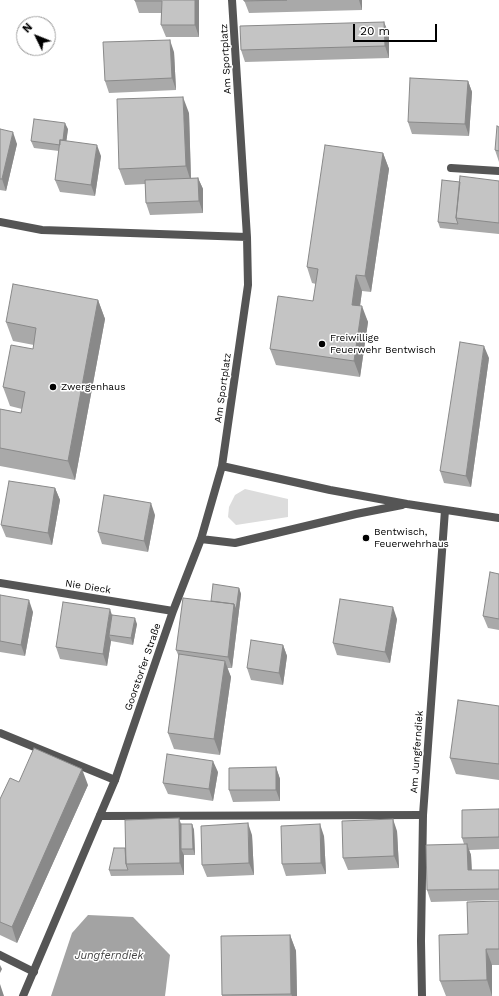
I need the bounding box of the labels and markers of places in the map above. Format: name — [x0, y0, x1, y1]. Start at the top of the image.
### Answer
place label: Freiwillige Feuerwehr Bentwisch — [330, 332, 436, 356]
marker: Freiwillige Feuerwehr Bentwisch — [317, 339, 327, 349]
place label: Zwergenhaus — [61, 381, 125, 393]
marker: Zwergenhaus — [48, 382, 58, 392]
place label: Bentwisch, Feuerwehrhaus — [374, 526, 449, 550]
marker: Bentwisch, Feuerwehrhaus — [361, 533, 371, 543]

